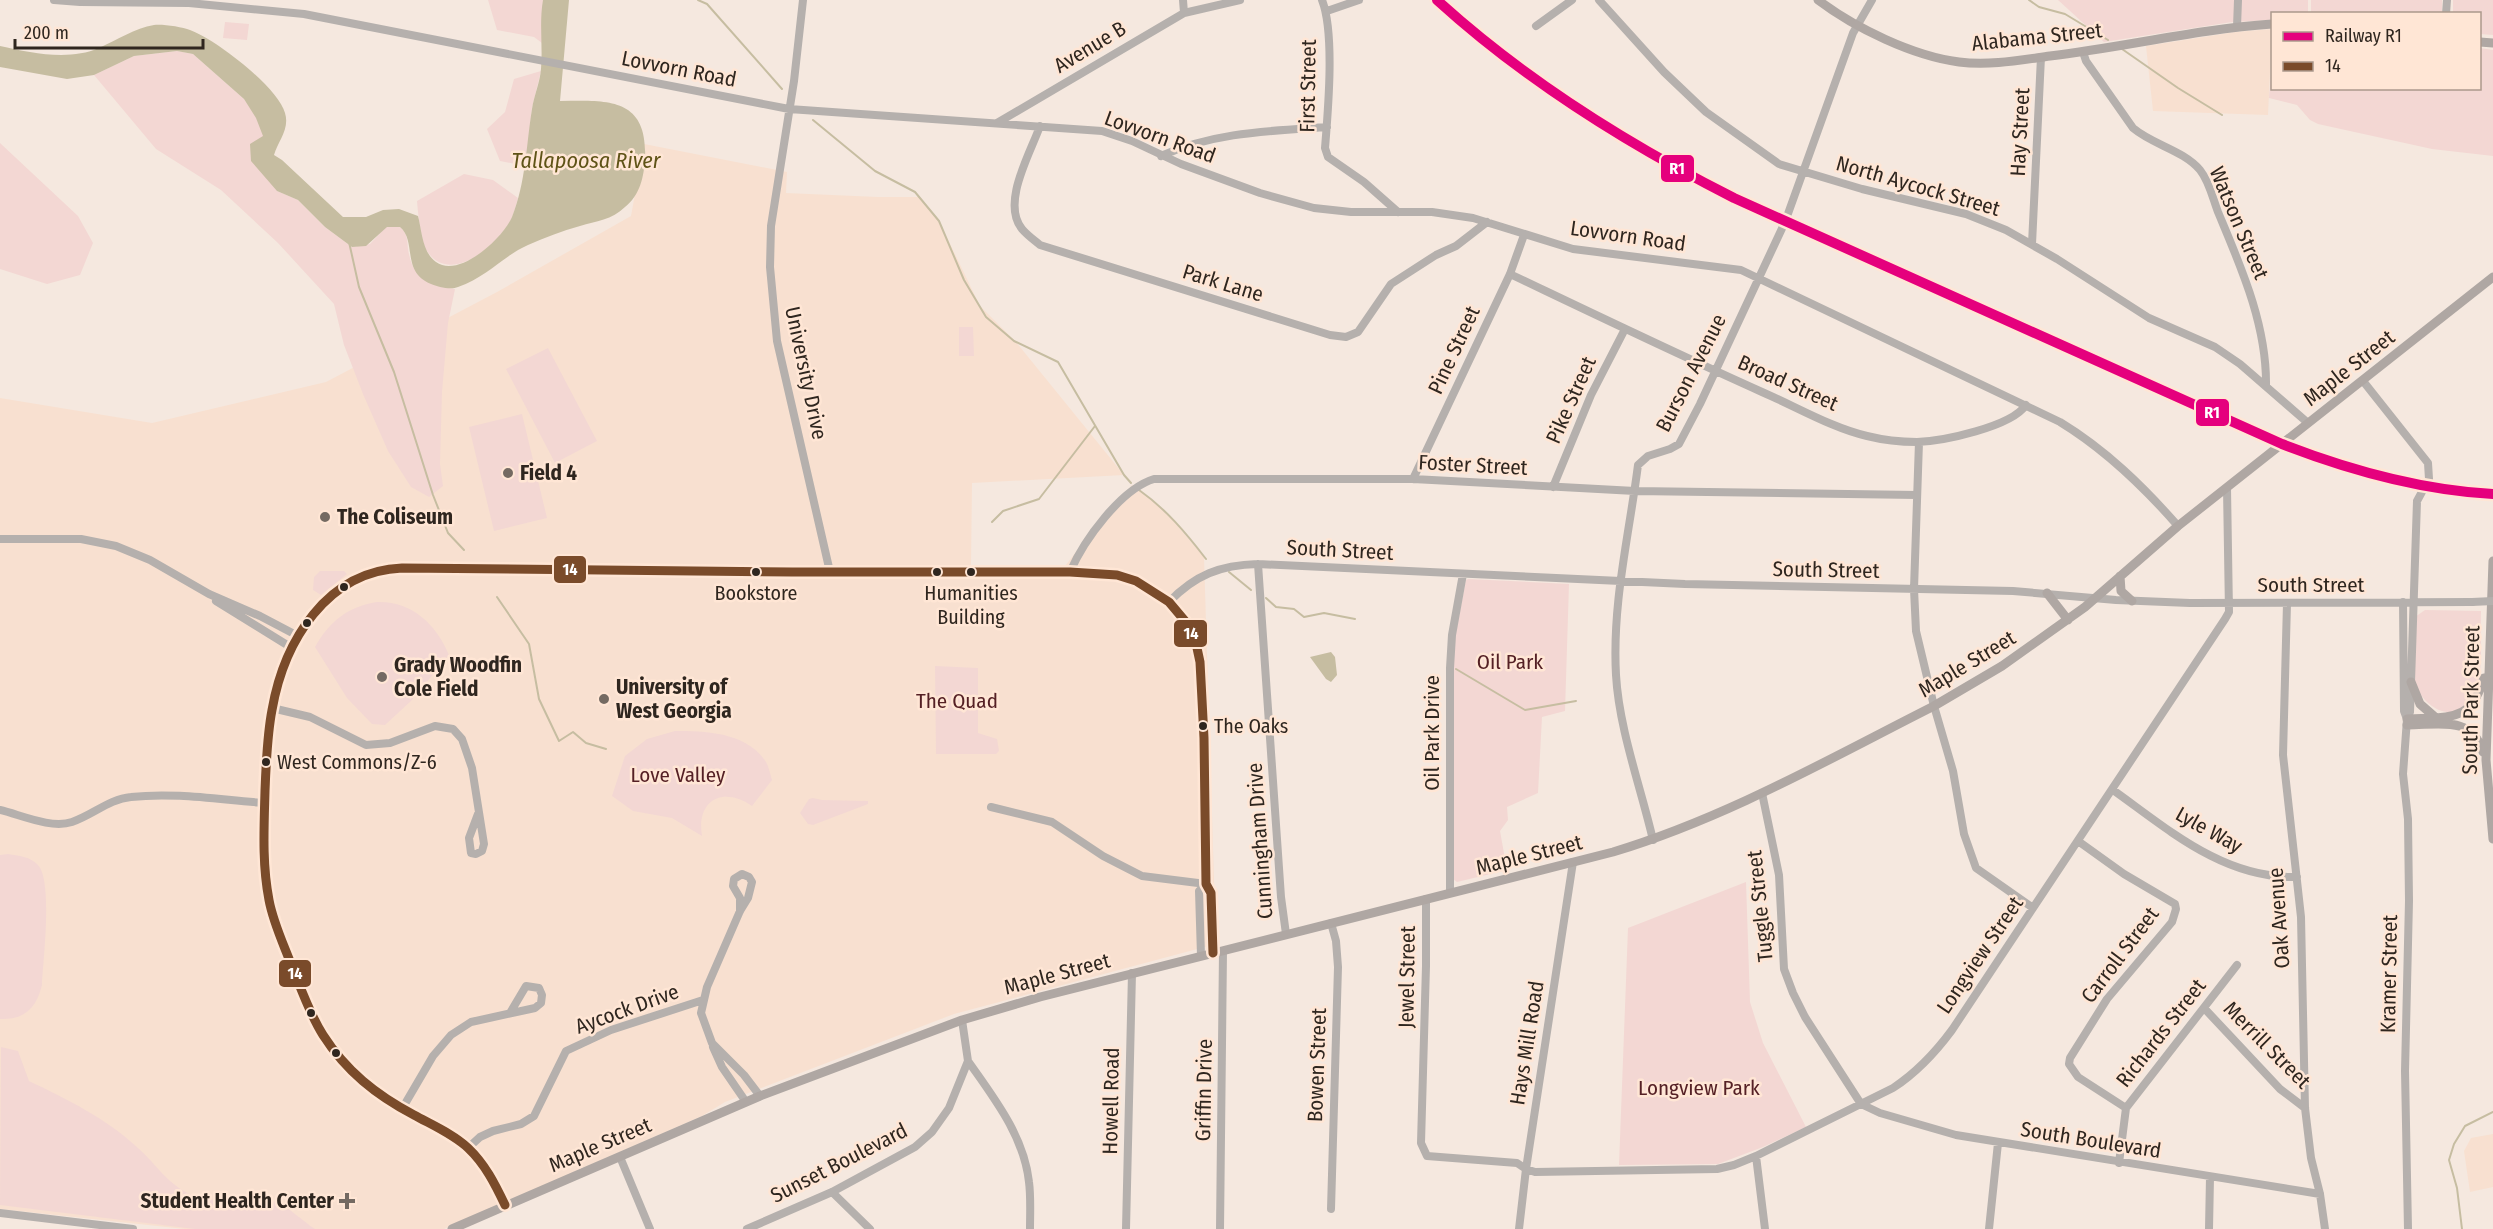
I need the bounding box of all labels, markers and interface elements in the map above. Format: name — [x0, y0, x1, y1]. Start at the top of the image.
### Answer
scale bar — [15, 12, 202, 50]
legend — [2271, 12, 2481, 90]
street label: Avenue B — [1049, 15, 1131, 79]
street label: Alabama Street — [1970, 17, 2104, 57]
text: 200 m — [24, 22, 69, 44]
text: Railway R1 — [2325, 25, 2402, 47]
street label: First Street — [1294, 39, 1322, 133]
street label: Lovvorn Road — [619, 45, 739, 93]
text: 14 — [2325, 55, 2341, 77]
street label: Hay Street — [2005, 87, 2035, 177]
street label: Lovvorn Road — [1101, 105, 1219, 169]
water label: Tallapoosa River — [512, 147, 662, 174]
street label: North Aycock Street — [1833, 150, 2003, 222]
line badge: R1 — [1660, 154, 1695, 183]
text: R1 — [1669, 159, 1685, 178]
street label: Watson Street — [2204, 163, 2274, 283]
street label: Lovvorn Road — [1569, 215, 1687, 257]
street label: Park Lane — [1179, 258, 1267, 308]
street label: Pine Street — [1422, 302, 1486, 398]
street label: University Drive — [779, 304, 833, 442]
street label: Burson Avenue — [1650, 310, 1732, 436]
street label: Maple Street — [2298, 324, 2400, 412]
street label: Broad Street — [1734, 349, 1842, 417]
street label: Pike Street — [1540, 352, 1602, 448]
line badge: R1 — [2195, 398, 2230, 427]
text: R1 — [2204, 403, 2220, 422]
street label: Foster Street — [1418, 449, 1528, 481]
place label: Field 4 — [520, 460, 577, 486]
marker: Field 4 — [501, 466, 515, 480]
place label: The Coliseum — [337, 504, 453, 530]
marker: The Coliseum — [318, 510, 332, 524]
street label: South Street — [1286, 534, 1394, 566]
line badge: 14 — [553, 555, 587, 584]
street label: South Street — [1772, 556, 1880, 584]
text: 14 — [563, 560, 578, 579]
marker: Bookstore — [750, 566, 762, 578]
unlabelled marker — [931, 566, 943, 578]
marker: Humanities Building — [965, 566, 977, 578]
street label: South Street — [2258, 572, 2365, 598]
unlabelled marker — [338, 581, 350, 593]
place label: Bookstore — [715, 581, 797, 605]
place label: Humanities Building — [924, 581, 1018, 629]
unlabelled marker — [301, 617, 313, 629]
line badge: 14 — [1173, 619, 1208, 648]
text: 14 — [1184, 624, 1199, 643]
street label: Maple Street — [1914, 625, 2020, 703]
street label: South Park Street — [2457, 625, 2485, 775]
park label: Oil Park — [1477, 649, 1543, 675]
place label: Grady Woodfin Cole Field — [394, 652, 522, 702]
marker: Grady Woodfin Cole Field — [375, 670, 389, 684]
place label: University of West Georgia — [616, 674, 732, 724]
street label: Oil Park Drive — [1419, 675, 1445, 791]
park label: The Quad — [916, 688, 998, 714]
marker: University of West Georgia — [597, 692, 611, 706]
place label: The Oaks — [1214, 714, 1288, 738]
marker: The Oaks — [1197, 720, 1209, 732]
place label: West Commons/Z-6 — [277, 750, 437, 774]
marker: West Commons/Z-6 — [260, 756, 272, 768]
park label: Love Valley — [631, 762, 726, 788]
street label: Cunningham Drive — [1242, 762, 1278, 920]
street label: Lyle Way — [2171, 801, 2248, 859]
street label: Maple Street — [1473, 829, 1585, 881]
street label: Tuggle Street — [1741, 849, 1779, 963]
street label: Oak Avenue — [2263, 867, 2295, 969]
street label: Longview Street — [1931, 891, 2029, 1019]
street label: Carroll Street — [2075, 902, 2165, 1008]
street label: Kramer Street — [2375, 914, 2403, 1033]
street label: Jewel Street — [1393, 925, 1421, 1028]
street label: Maple Street — [1001, 947, 1113, 1001]
line badge: 14 — [278, 959, 312, 988]
text: 14 — [288, 964, 303, 983]
street label: Richards Street — [2111, 973, 2212, 1092]
street label: Aycock Drive — [572, 978, 682, 1040]
street label: Hays Mill Road — [1504, 979, 1550, 1107]
street label: Merrill Street — [2218, 996, 2316, 1094]
unlabelled marker — [305, 1007, 317, 1019]
street label: Bowen Street — [1302, 1007, 1332, 1123]
street label: Griffin Drive — [1190, 1039, 1218, 1141]
unlabelled marker — [330, 1047, 342, 1059]
street label: Howell Road — [1097, 1047, 1125, 1155]
park label: Longview Park — [1638, 1075, 1760, 1101]
street label: Maple Street — [545, 1112, 655, 1178]
street label: South Boulevard — [2019, 1116, 2163, 1164]
street label: Sunset Boulevard — [766, 1117, 912, 1209]
place label: Student Health Center — [141, 1188, 334, 1214]
marker: Student Health Center — [338, 1192, 356, 1210]

